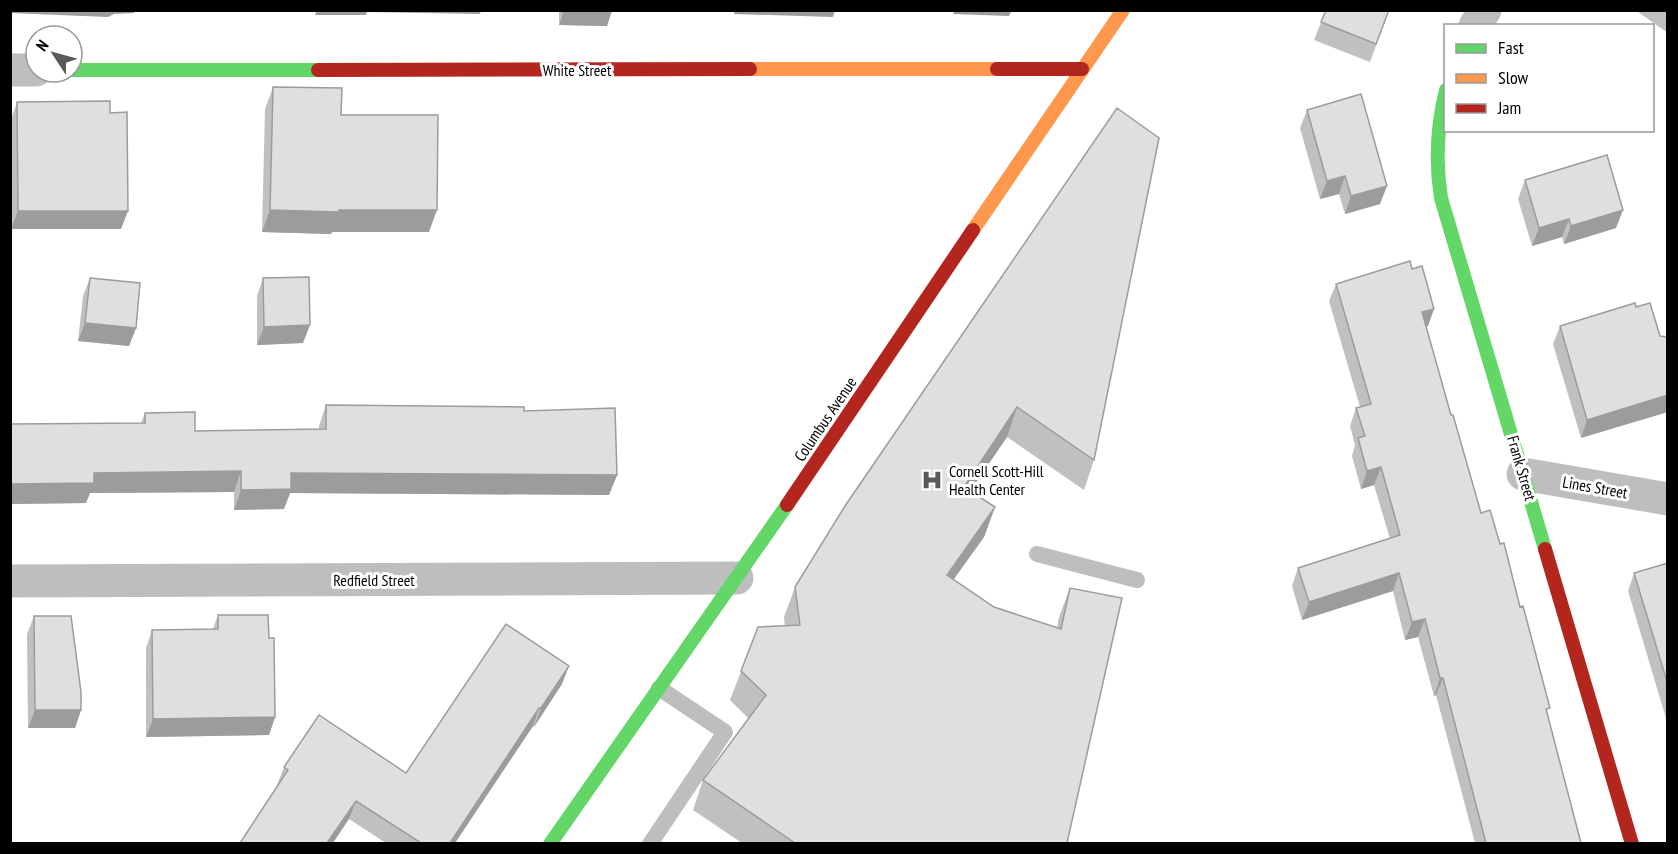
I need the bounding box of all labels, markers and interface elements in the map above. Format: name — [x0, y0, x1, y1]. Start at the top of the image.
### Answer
north arrow — [24, 24, 84, 84]
legend — [1444, 24, 1654, 132]
text: N — [31, 36, 52, 55]
text: Fast — [1498, 36, 1524, 59]
street label: White Street — [543, 60, 612, 80]
text: Slow — [1498, 66, 1529, 89]
text: Jam — [1497, 96, 1521, 119]
street label: Columbus Avenue — [789, 373, 861, 465]
street label: Frank Street — [1503, 433, 1541, 503]
place label: Cornell Scott-Hill Health Center — [949, 461, 1044, 499]
hospital icon: Cornell Scott-Hill Health Center — [920, 468, 944, 492]
street label: Lines Street — [1561, 471, 1630, 503]
street label: Redfield Street — [333, 570, 415, 590]

